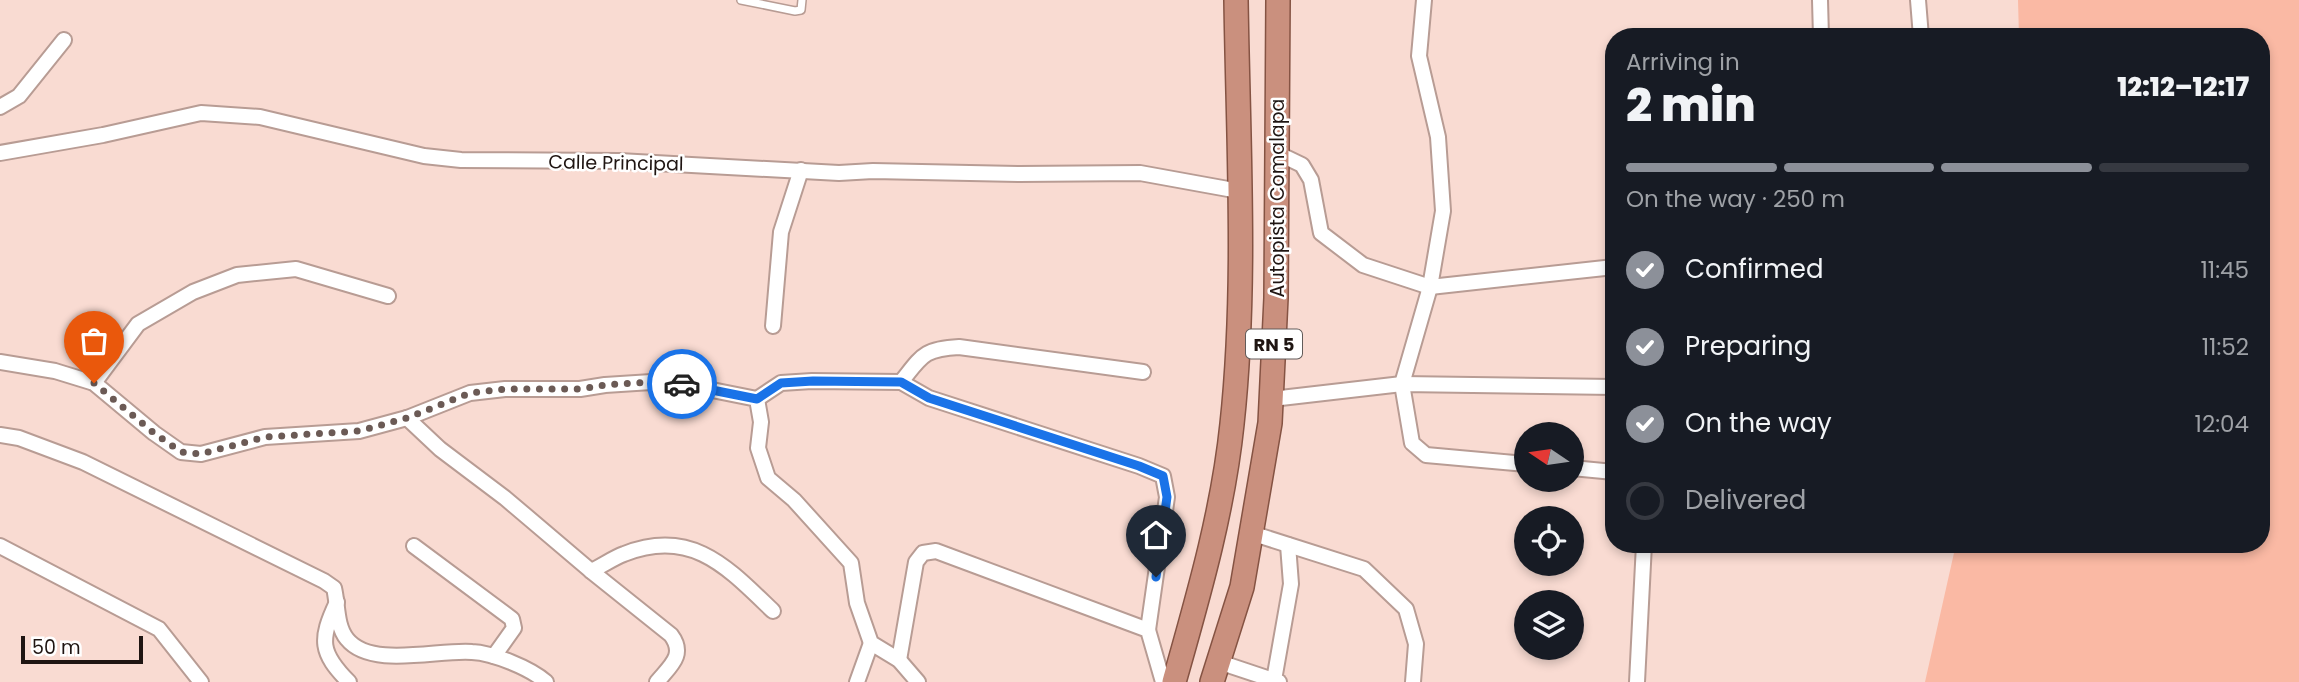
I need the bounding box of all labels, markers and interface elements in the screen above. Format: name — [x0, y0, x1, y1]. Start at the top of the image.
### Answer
text: Arriving in — [1626, 46, 1740, 78]
text: 12:12–12:17 — [2117, 69, 2249, 105]
text: 2 min — [1626, 73, 1756, 137]
street label: Autopista Comalapa — [1264, 99, 1291, 297]
street label: Calle Principal — [548, 148, 684, 178]
text: On the way · 250 m — [1626, 183, 1845, 215]
icon: check — [1626, 251, 1664, 289]
text: Confirmed — [1685, 251, 1823, 287]
text: 11:45 — [2200, 254, 2249, 286]
pin — [64, 311, 124, 383]
icon: bag — [75, 322, 113, 360]
icon: check — [1626, 328, 1664, 366]
text: Preparing — [1685, 328, 1811, 364]
road number: RN 5 — [1246, 330, 1302, 358]
text: 11:52 — [2202, 331, 2249, 363]
courier — [647, 349, 717, 419]
icon: car — [663, 365, 701, 403]
icon: check — [1626, 405, 1664, 443]
text: On the way — [1685, 405, 1832, 441]
text: 12:04 — [2195, 408, 2249, 440]
north arrow — [1514, 422, 1584, 492]
map controls — [1514, 422, 1584, 660]
text: Delivered — [1685, 482, 1806, 518]
pin — [1126, 505, 1186, 577]
button: locate — [1514, 506, 1584, 576]
icon: home — [1137, 516, 1175, 554]
button: layers — [1514, 590, 1584, 660]
scale bar — [21, 633, 144, 665]
text: 50 m — [32, 634, 81, 661]

